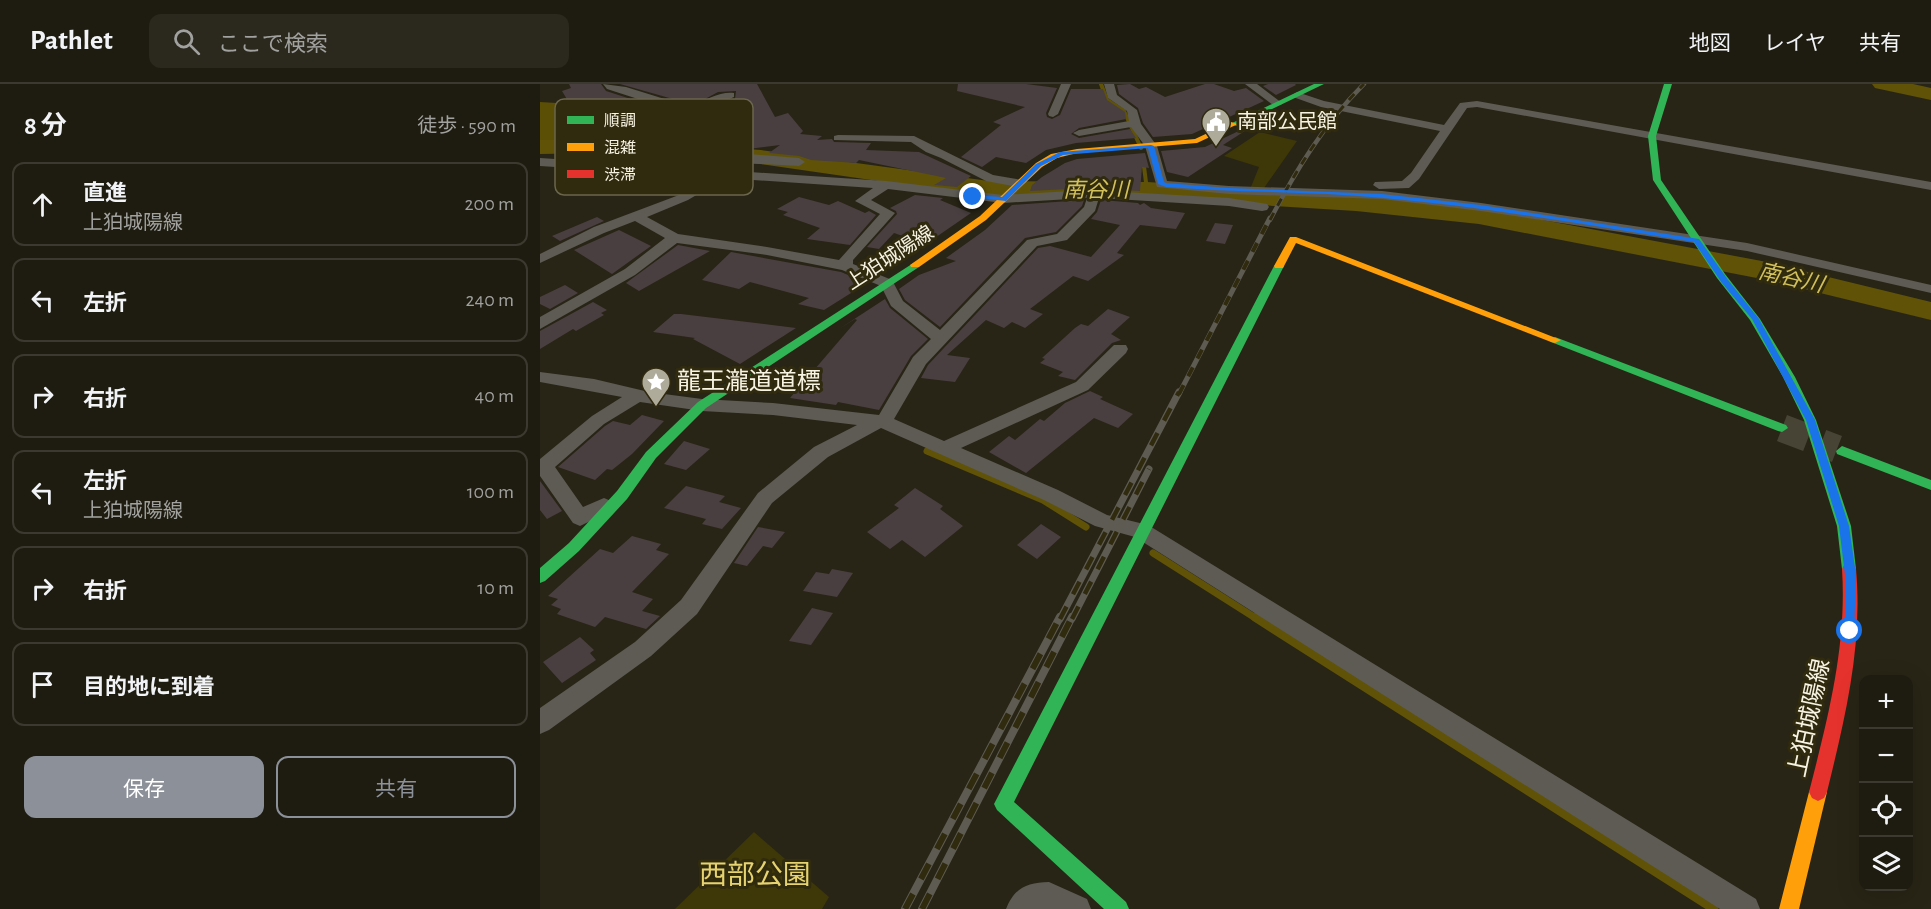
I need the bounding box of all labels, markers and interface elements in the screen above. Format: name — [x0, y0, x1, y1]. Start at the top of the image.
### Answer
search box — [149, 14, 569, 68]
icon: search — [170, 25, 203, 58]
text: Pathlet — [30, 27, 113, 55]
text: ここで検索 — [218, 33, 328, 55]
text: 地図 — [1689, 33, 1731, 54]
text: レイヤ — [1764, 33, 1826, 54]
text: 共有 — [1859, 33, 1901, 54]
legend — [555, 99, 753, 195]
public building icon: 南部公民館 — [1200, 106, 1232, 148]
place label: 南部公民館 — [1237, 111, 1337, 132]
text: 8 分 — [24, 113, 67, 139]
text: 順調 — [604, 113, 636, 129]
text: 徒歩 · 590 m — [417, 116, 516, 136]
text: 混雑 — [604, 139, 636, 156]
text: 渋滞 — [604, 167, 636, 183]
water label: 南谷川 — [1063, 178, 1131, 201]
text: 直進 — [83, 182, 127, 204]
route end — [959, 183, 985, 209]
icon: ahead — [26, 188, 59, 221]
text: 200 m — [464, 194, 514, 214]
text: 上狛城陽線 — [83, 213, 183, 233]
street label: 上狛城陽線 — [842, 221, 937, 294]
water label: 南谷川 — [1756, 259, 1828, 297]
icon: left — [26, 284, 59, 317]
text: 240 m — [465, 290, 514, 310]
text: 左折 — [83, 292, 127, 314]
place icon: 龍王瀧道道標 — [640, 366, 672, 408]
place label: 龍王瀧道道標 — [677, 368, 821, 394]
icon: right — [26, 380, 59, 413]
text: 40 m — [475, 386, 514, 406]
text: 右折 — [83, 388, 127, 410]
text: 左折 — [83, 470, 127, 492]
icon: left — [26, 476, 59, 509]
text: 100 m — [467, 482, 514, 502]
text: 上狛城陽線 — [83, 501, 183, 521]
icon: right — [26, 572, 59, 605]
text: 10 m — [477, 578, 514, 598]
text: 右折 — [83, 580, 127, 602]
route start — [1836, 617, 1862, 643]
street label: 上狛城陽線 — [1784, 656, 1834, 779]
icon: arrive — [26, 668, 59, 701]
map controls — [1859, 675, 1913, 891]
button: + — [1859, 675, 1913, 729]
text: 目的地に到着 — [83, 676, 215, 698]
button: − — [1859, 729, 1913, 783]
button: 保存 — [24, 756, 264, 818]
button: 共有 — [276, 756, 516, 818]
button: locate — [1859, 783, 1913, 837]
button: layers — [1859, 837, 1913, 891]
park label: 西部公園 — [699, 860, 811, 890]

